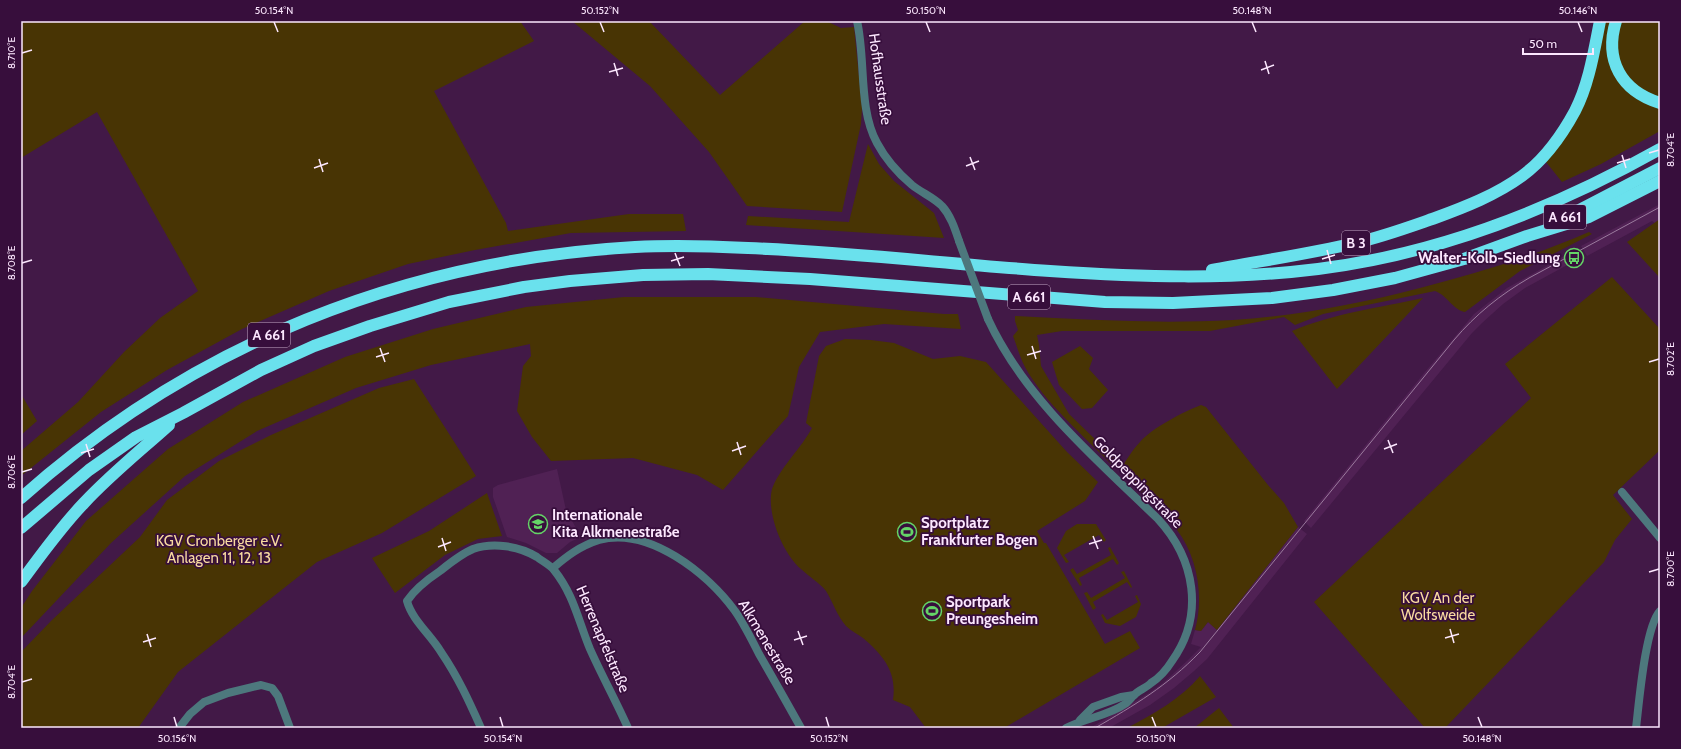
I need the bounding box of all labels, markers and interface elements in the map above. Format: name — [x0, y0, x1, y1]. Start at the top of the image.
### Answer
text: 50.154°N — [255, 4, 293, 17]
text: 50.152°N — [581, 4, 619, 17]
text: 50.150°N — [906, 4, 946, 17]
text: 50.148°N — [1232, 4, 1272, 17]
text: 50.146°N — [1559, 4, 1597, 17]
scale bar — [1523, 30, 1593, 56]
street label: Hofhausstraße — [865, 32, 895, 126]
text: 50 m — [1529, 36, 1557, 51]
text: 8.710°E — [5, 37, 18, 69]
text: 8.704°E — [1664, 132, 1677, 167]
road number: A 661 — [1544, 205, 1586, 229]
road number: B 3 — [1342, 231, 1370, 255]
text: 8.708°E — [5, 245, 18, 280]
bus stop icon: Walter-Kolb-Siedlung — [1563, 247, 1585, 269]
place label: Walter-Kolb-Siedlung — [1418, 249, 1560, 267]
road number: A 661 — [1008, 285, 1050, 309]
road number: A 661 — [248, 323, 290, 347]
text: 8.702°E — [1664, 342, 1677, 376]
street label: Goldpeppingstraße — [1089, 432, 1187, 532]
text: 8.706°E — [5, 455, 18, 489]
place label: Internationale Kita Alkmenestraße — [552, 506, 680, 541]
school or university icon: Internationale Kita Alkmenestraße — [527, 513, 549, 535]
place label: Sportplatz Frankfurter Bogen — [921, 514, 1037, 549]
sports icon: Sportplatz Frankfurter Bogen — [896, 521, 918, 543]
park label: KGV Cronberger e.V. Anlagen 11, 12, 13 — [156, 532, 282, 567]
text: 8.700°E — [1664, 551, 1677, 587]
street label: Herrenapfelstraße — [572, 583, 634, 695]
park label: KGV An der Wolfsweide — [1401, 589, 1475, 624]
place label: Sportpark Preungesheim — [946, 593, 1038, 628]
street label: Alkmenestraße — [735, 596, 800, 688]
sports icon: Sportpark Preungesheim — [921, 600, 943, 622]
text: 8.704°E — [5, 664, 18, 699]
text: 50.156°N — [158, 732, 196, 745]
text: 50.154°N — [484, 732, 522, 745]
text: 50.152°N — [810, 732, 848, 745]
text: 50.150°N — [1136, 732, 1176, 745]
text: 50.148°N — [1462, 732, 1502, 745]

